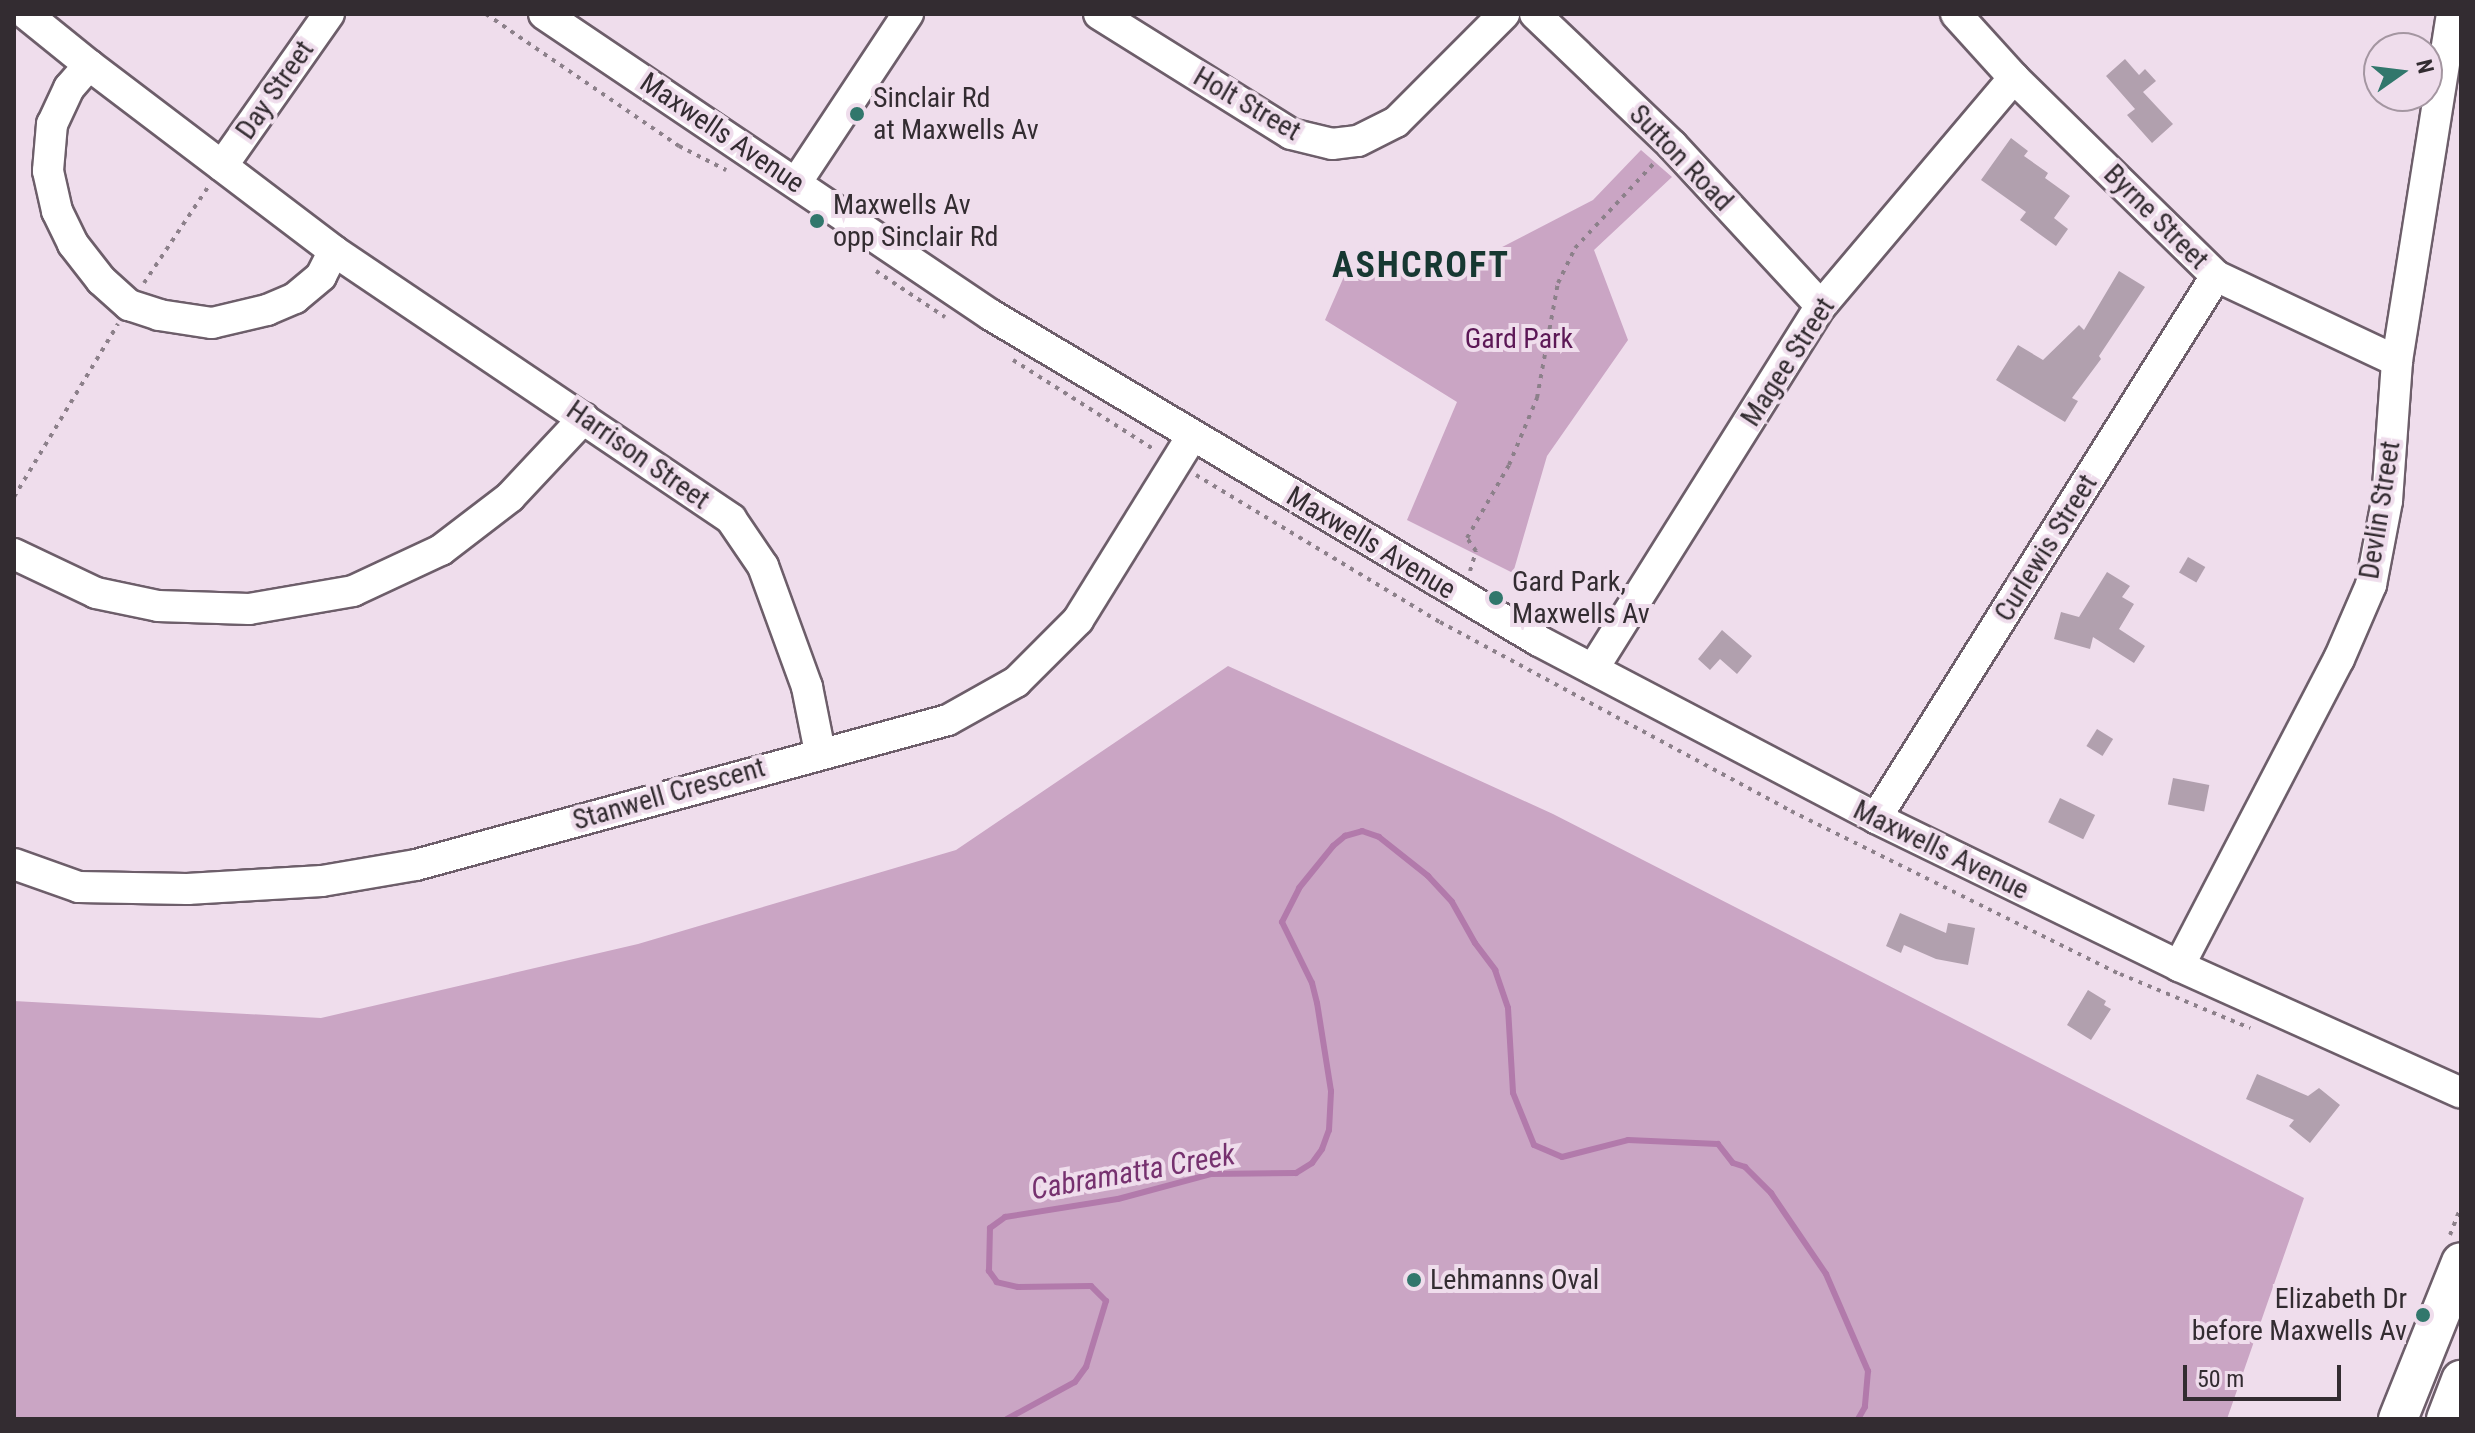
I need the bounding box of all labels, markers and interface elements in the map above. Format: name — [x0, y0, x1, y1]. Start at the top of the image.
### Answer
north arrow — [2363, 32, 2443, 112]
street label: Day Street — [229, 34, 321, 146]
text: N — [2411, 57, 2439, 76]
street label: Holt Street — [1187, 60, 1307, 148]
street label: Maxwells Avenue — [634, 66, 810, 200]
place label: Sinclair Rd at Maxwells Av — [873, 81, 1039, 147]
street label: Sutton Road — [1622, 98, 1740, 218]
marker: Sinclair Rd at Maxwells Av — [848, 105, 866, 123]
street label: Byrne Street — [2097, 158, 2215, 276]
place label: Maxwells Av opp Sinclair Rd — [833, 188, 999, 254]
marker: Maxwells Av opp Sinclair Rd — [808, 212, 826, 230]
district label: ASHCROFT — [1332, 244, 1510, 288]
street label: Magee Street — [1734, 291, 1842, 433]
park label: Gard Park — [1465, 322, 1573, 356]
street label: Harrison Street — [560, 393, 716, 517]
street label: Devlin Street — [2353, 439, 2407, 581]
street label: Curlewis Street — [1988, 468, 2104, 628]
street label: Maxwells Avenue — [1281, 479, 1461, 607]
place label: Gard Park, Maxwells Av — [1512, 565, 1650, 631]
marker: Gard Park, Maxwells Av — [1487, 589, 1505, 607]
street label: Stanwell Crescent — [569, 751, 769, 837]
street label: Maxwells Avenue — [1848, 793, 2034, 907]
water label: Cabramatta Creek — [1028, 1136, 1238, 1208]
place label: Lehmanns Oval — [1430, 1263, 1599, 1297]
marker: Lehmanns Oval — [1405, 1271, 1423, 1289]
place label: Elizabeth Dr before Maxwells Av — [2192, 1282, 2407, 1348]
marker: Elizabeth Dr before Maxwells Av — [2414, 1306, 2432, 1324]
scale bar — [2187, 1349, 2345, 1399]
text: 50 m — [2197, 1365, 2244, 1393]

